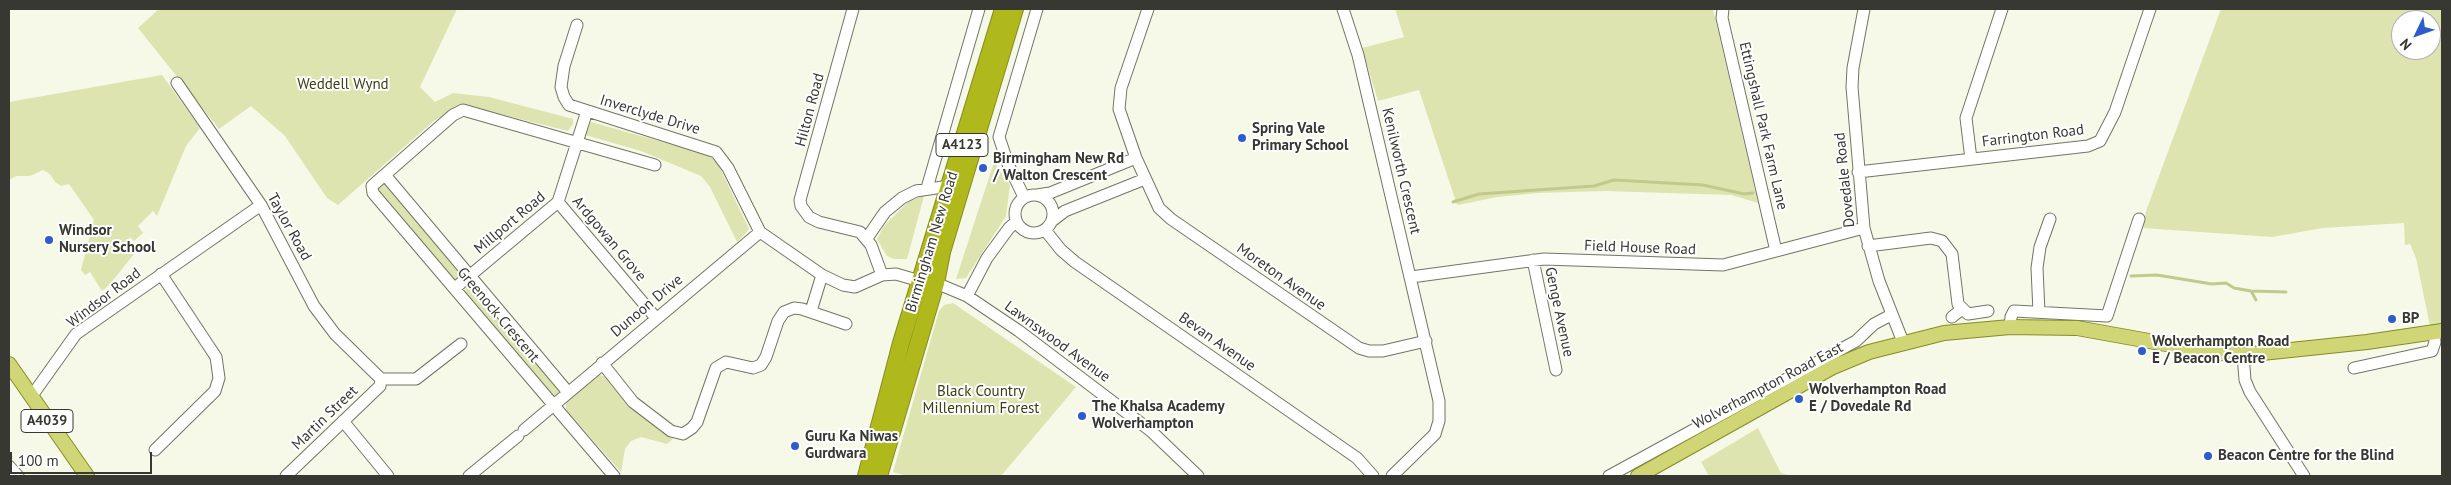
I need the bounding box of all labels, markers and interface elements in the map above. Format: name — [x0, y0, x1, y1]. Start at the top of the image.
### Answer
north arrow — [2391, 10, 2441, 60]
text: N — [2396, 35, 2415, 54]
street label: Ettingshall Park Farm Lane — [1735, 40, 1791, 212]
street label: Hilton Road — [792, 71, 828, 149]
park label: Weddell Wynd — [297, 76, 389, 94]
street label: Inverclyde Drive — [598, 91, 702, 139]
street label: Kenilworth Crescent — [1378, 106, 1424, 236]
place label: Spring Vale Primary School — [1252, 120, 1348, 155]
street label: Farrington Road — [1981, 121, 2085, 151]
marker: Spring Vale Primary School — [1236, 132, 1248, 144]
street label: Dovedale Road — [1831, 132, 1859, 228]
road number: A4123 — [936, 134, 988, 156]
place label: Birmingham New Rd / Walton Crescent — [993, 150, 1124, 185]
marker: Birmingham New Rd / Walton Crescent — [977, 162, 989, 174]
street label: Birmingham New Road — [902, 169, 962, 315]
street label: Millport Road — [471, 188, 549, 258]
street label: Taylor Road — [263, 190, 315, 264]
street label: Ardgowan Grove — [568, 193, 650, 285]
place label: Windsor Nursery School — [59, 222, 156, 257]
marker: Windsor Nursery School — [43, 234, 55, 246]
street label: Field House Road — [1584, 237, 1696, 259]
street label: Moreton Avenue — [1233, 240, 1329, 314]
street label: Windsor Road — [63, 264, 145, 332]
street label: Greenock Crescent — [453, 264, 543, 366]
street label: Genge Avenue — [1541, 265, 1577, 359]
street label: Dunoon Drive — [608, 271, 686, 341]
street label: Lawnswood Avenue — [1001, 298, 1113, 386]
street label: Bevan Avenue — [1175, 309, 1259, 375]
place label: BP — [2402, 310, 2419, 328]
marker: BP — [2386, 313, 2398, 325]
place label: Wolverhampton Road E / Beacon Centre — [2152, 333, 2289, 368]
street label: Wolverhampton Road East — [1690, 339, 1846, 433]
marker: Wolverhampton Road E / Beacon Centre — [2136, 345, 2148, 357]
place label: Wolverhampton Road E / Dovedale Rd — [1809, 381, 1946, 416]
street label: Martin Street — [288, 382, 362, 454]
park label: Black Country Millennium Forest — [923, 383, 1039, 418]
marker: Wolverhampton Road E / Dovedale Rd — [1793, 393, 1805, 405]
place label: The Khalsa Academy Wolverhampton — [1092, 398, 1225, 433]
road number: A4039 — [21, 410, 73, 432]
marker: The Khalsa Academy Wolverhampton — [1076, 410, 1088, 422]
place label: Guru Ka Niwas Gurdwara — [805, 428, 898, 463]
marker: Guru Ka Niwas Gurdwara — [789, 440, 801, 452]
scale bar — [12, 442, 155, 474]
place label: Beacon Centre for the Blind — [2218, 447, 2394, 465]
marker: Beacon Centre for the Blind — [2202, 450, 2214, 462]
text: 100 m — [18, 451, 59, 470]

